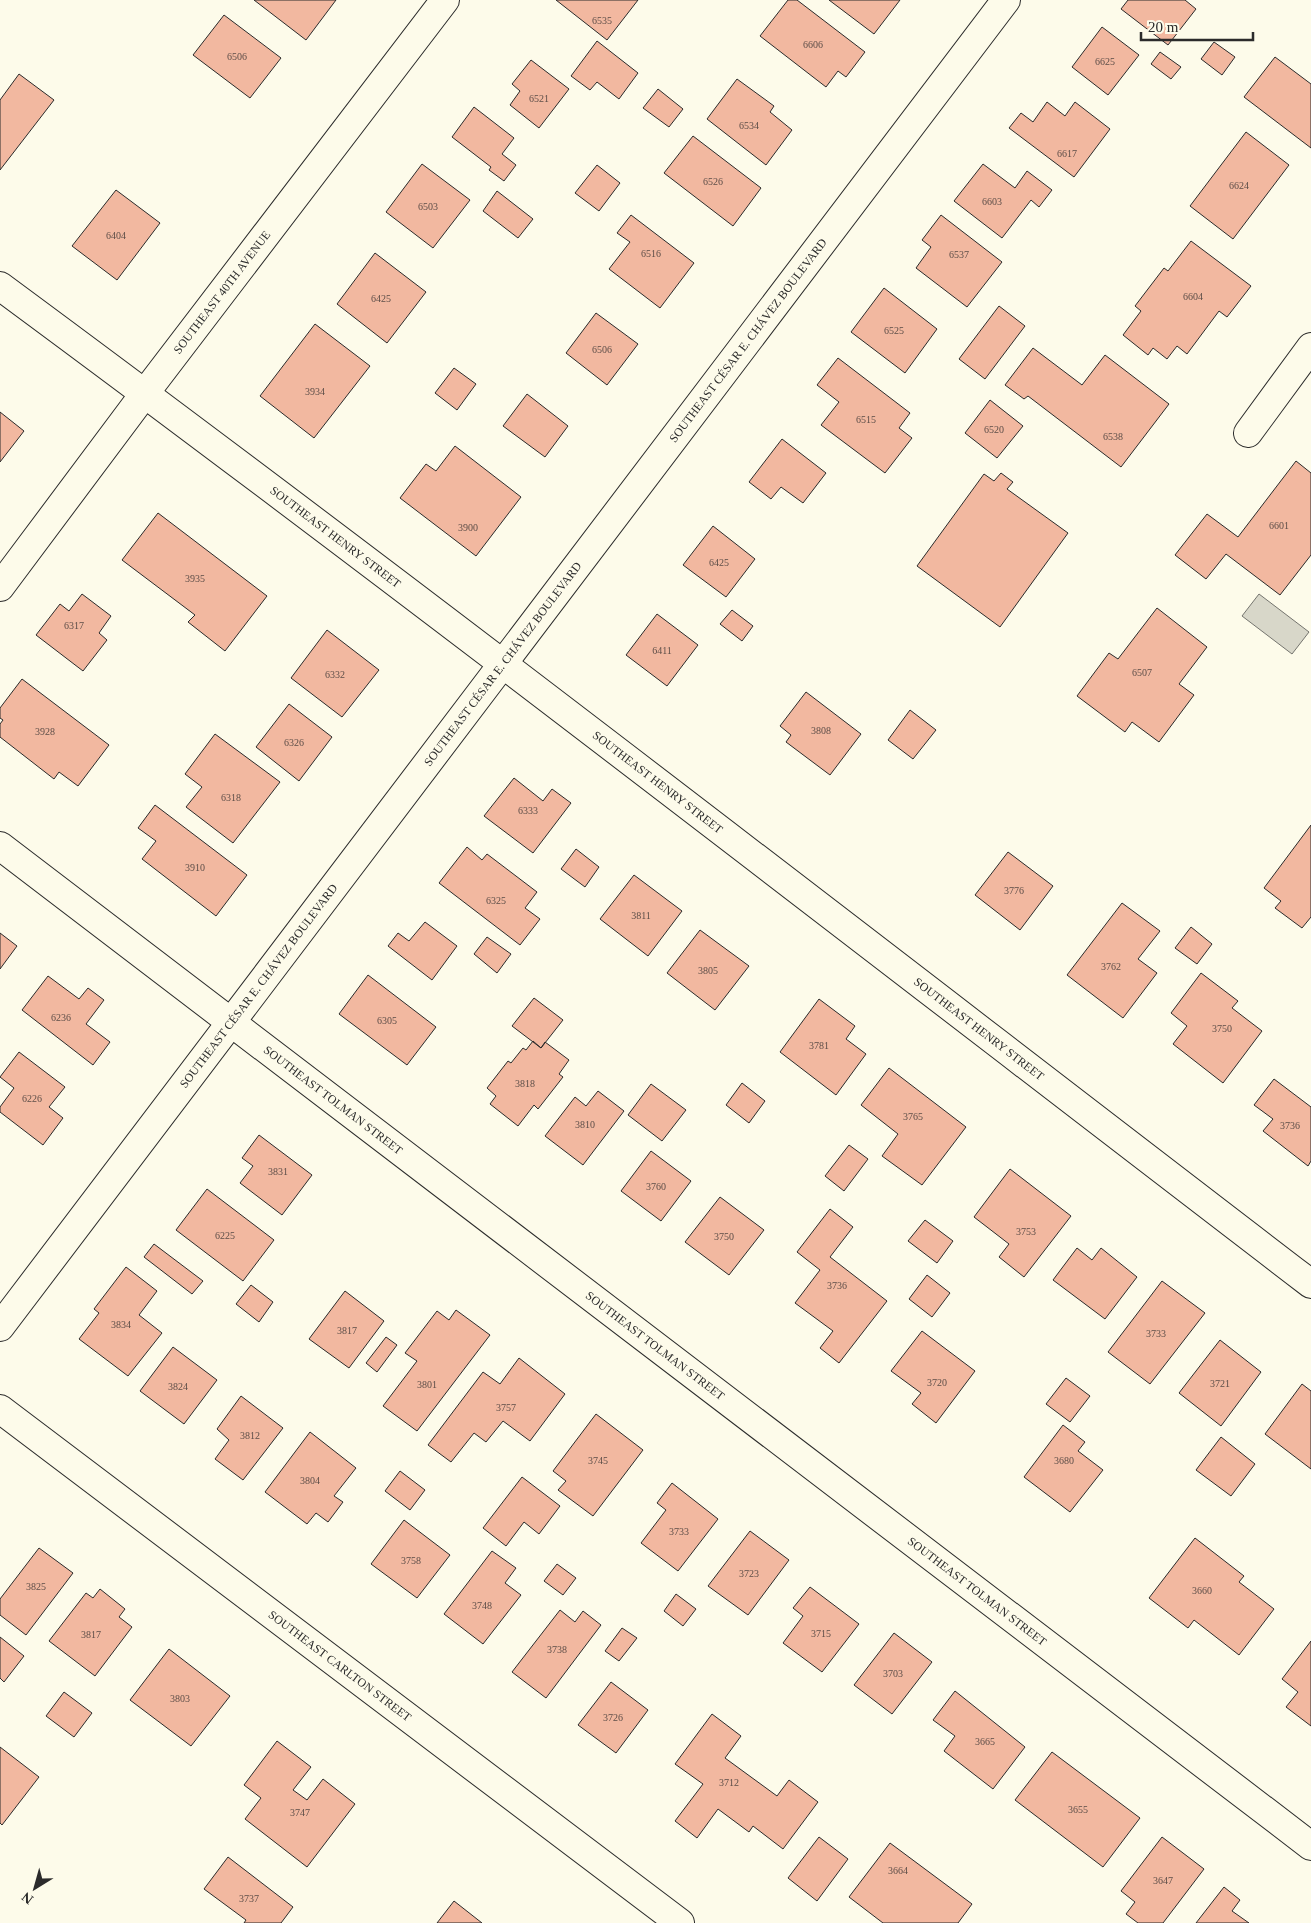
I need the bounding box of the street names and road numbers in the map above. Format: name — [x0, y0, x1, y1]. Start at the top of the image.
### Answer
street label: SOUTHEAST 40TH AVENUE — [171, 228, 273, 356]
street label: SOUTHEAST CÉSAR E. CHÁVEZ BOULEVARD — [666, 235, 830, 445]
street label: SOUTHEAST HENRY STREET — [267, 483, 404, 591]
street label: SOUTHEAST CÉSAR E. CHÁVEZ BOULEVARD — [421, 559, 585, 769]
street label: SOUTHEAST HENRY STREET — [590, 728, 726, 837]
street label: SOUTHEAST CÉSAR E. CHÁVEZ BOULEVARD — [177, 881, 341, 1091]
street label: SOUTHEAST HENRY STREET — [911, 975, 1047, 1084]
street label: SOUTHEAST TOLMAN STREET — [261, 1043, 406, 1158]
street label: SOUTHEAST TOLMAN STREET — [583, 1288, 728, 1404]
street label: SOUTHEAST TOLMAN STREET — [905, 1534, 1050, 1649]
street label: SOUTHEAST CARLTON STREET — [266, 1607, 415, 1725]

